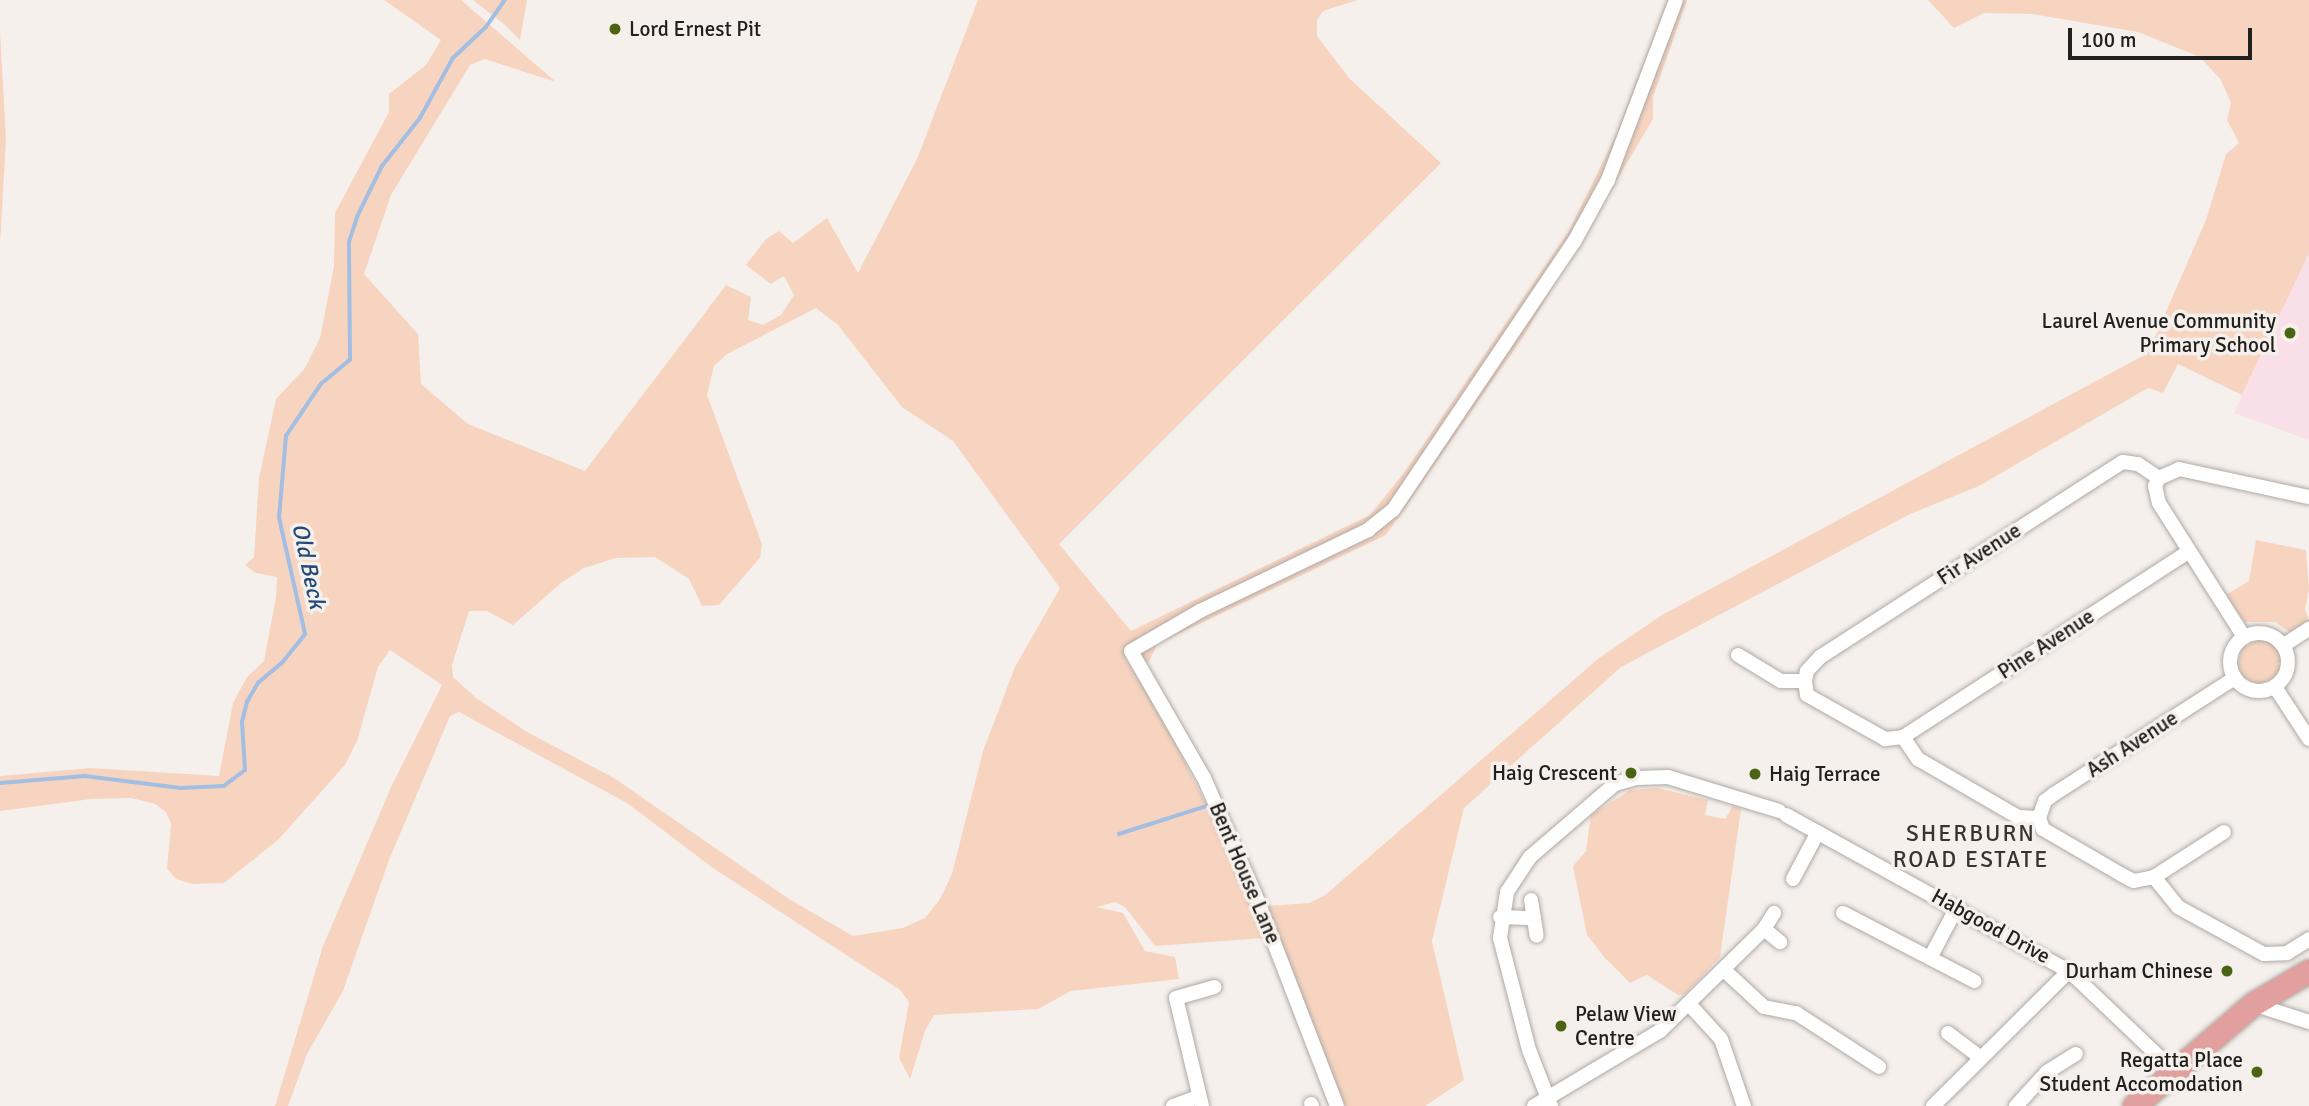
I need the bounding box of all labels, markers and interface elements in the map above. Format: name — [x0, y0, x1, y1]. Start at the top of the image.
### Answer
scale bar — [2071, 14, 2255, 58]
place label: Lord Ernest Pit — [629, 16, 761, 42]
marker: Lord Ernest Pit — [607, 21, 623, 37]
text: 100 m — [2081, 27, 2136, 53]
place label: Laurel Avenue Community Primary School — [2041, 308, 2276, 358]
marker: Laurel Avenue Community Primary School — [2282, 325, 2298, 341]
street label: Fir Avenue — [1932, 518, 2026, 590]
water label: Old Beck — [285, 521, 331, 611]
street label: Pine Avenue — [1993, 604, 2099, 684]
street label: Ash Avenue — [2082, 705, 2182, 783]
place label: Haig Crescent — [1492, 760, 1617, 786]
place label: Haig Terrace — [1769, 761, 1880, 787]
marker: Haig Crescent — [1623, 765, 1639, 781]
marker: Haig Terrace — [1747, 766, 1763, 782]
street label: Bent House Lane — [1204, 799, 1286, 947]
district label: SHERBURN ROAD ESTATE — [1894, 820, 2048, 874]
street label: Habgood Drive — [1927, 883, 2055, 969]
place label: Durham Chinese — [2065, 958, 2213, 984]
marker: Durham Chinese — [2219, 963, 2235, 979]
place label: Pelaw View Centre — [1575, 1001, 1676, 1051]
marker: Pelaw View Centre — [1553, 1018, 1569, 1034]
place label: Regatta Place Student Accomodation — [2039, 1047, 2243, 1097]
marker: Regatta Place Student Accomodation — [2249, 1064, 2265, 1080]

